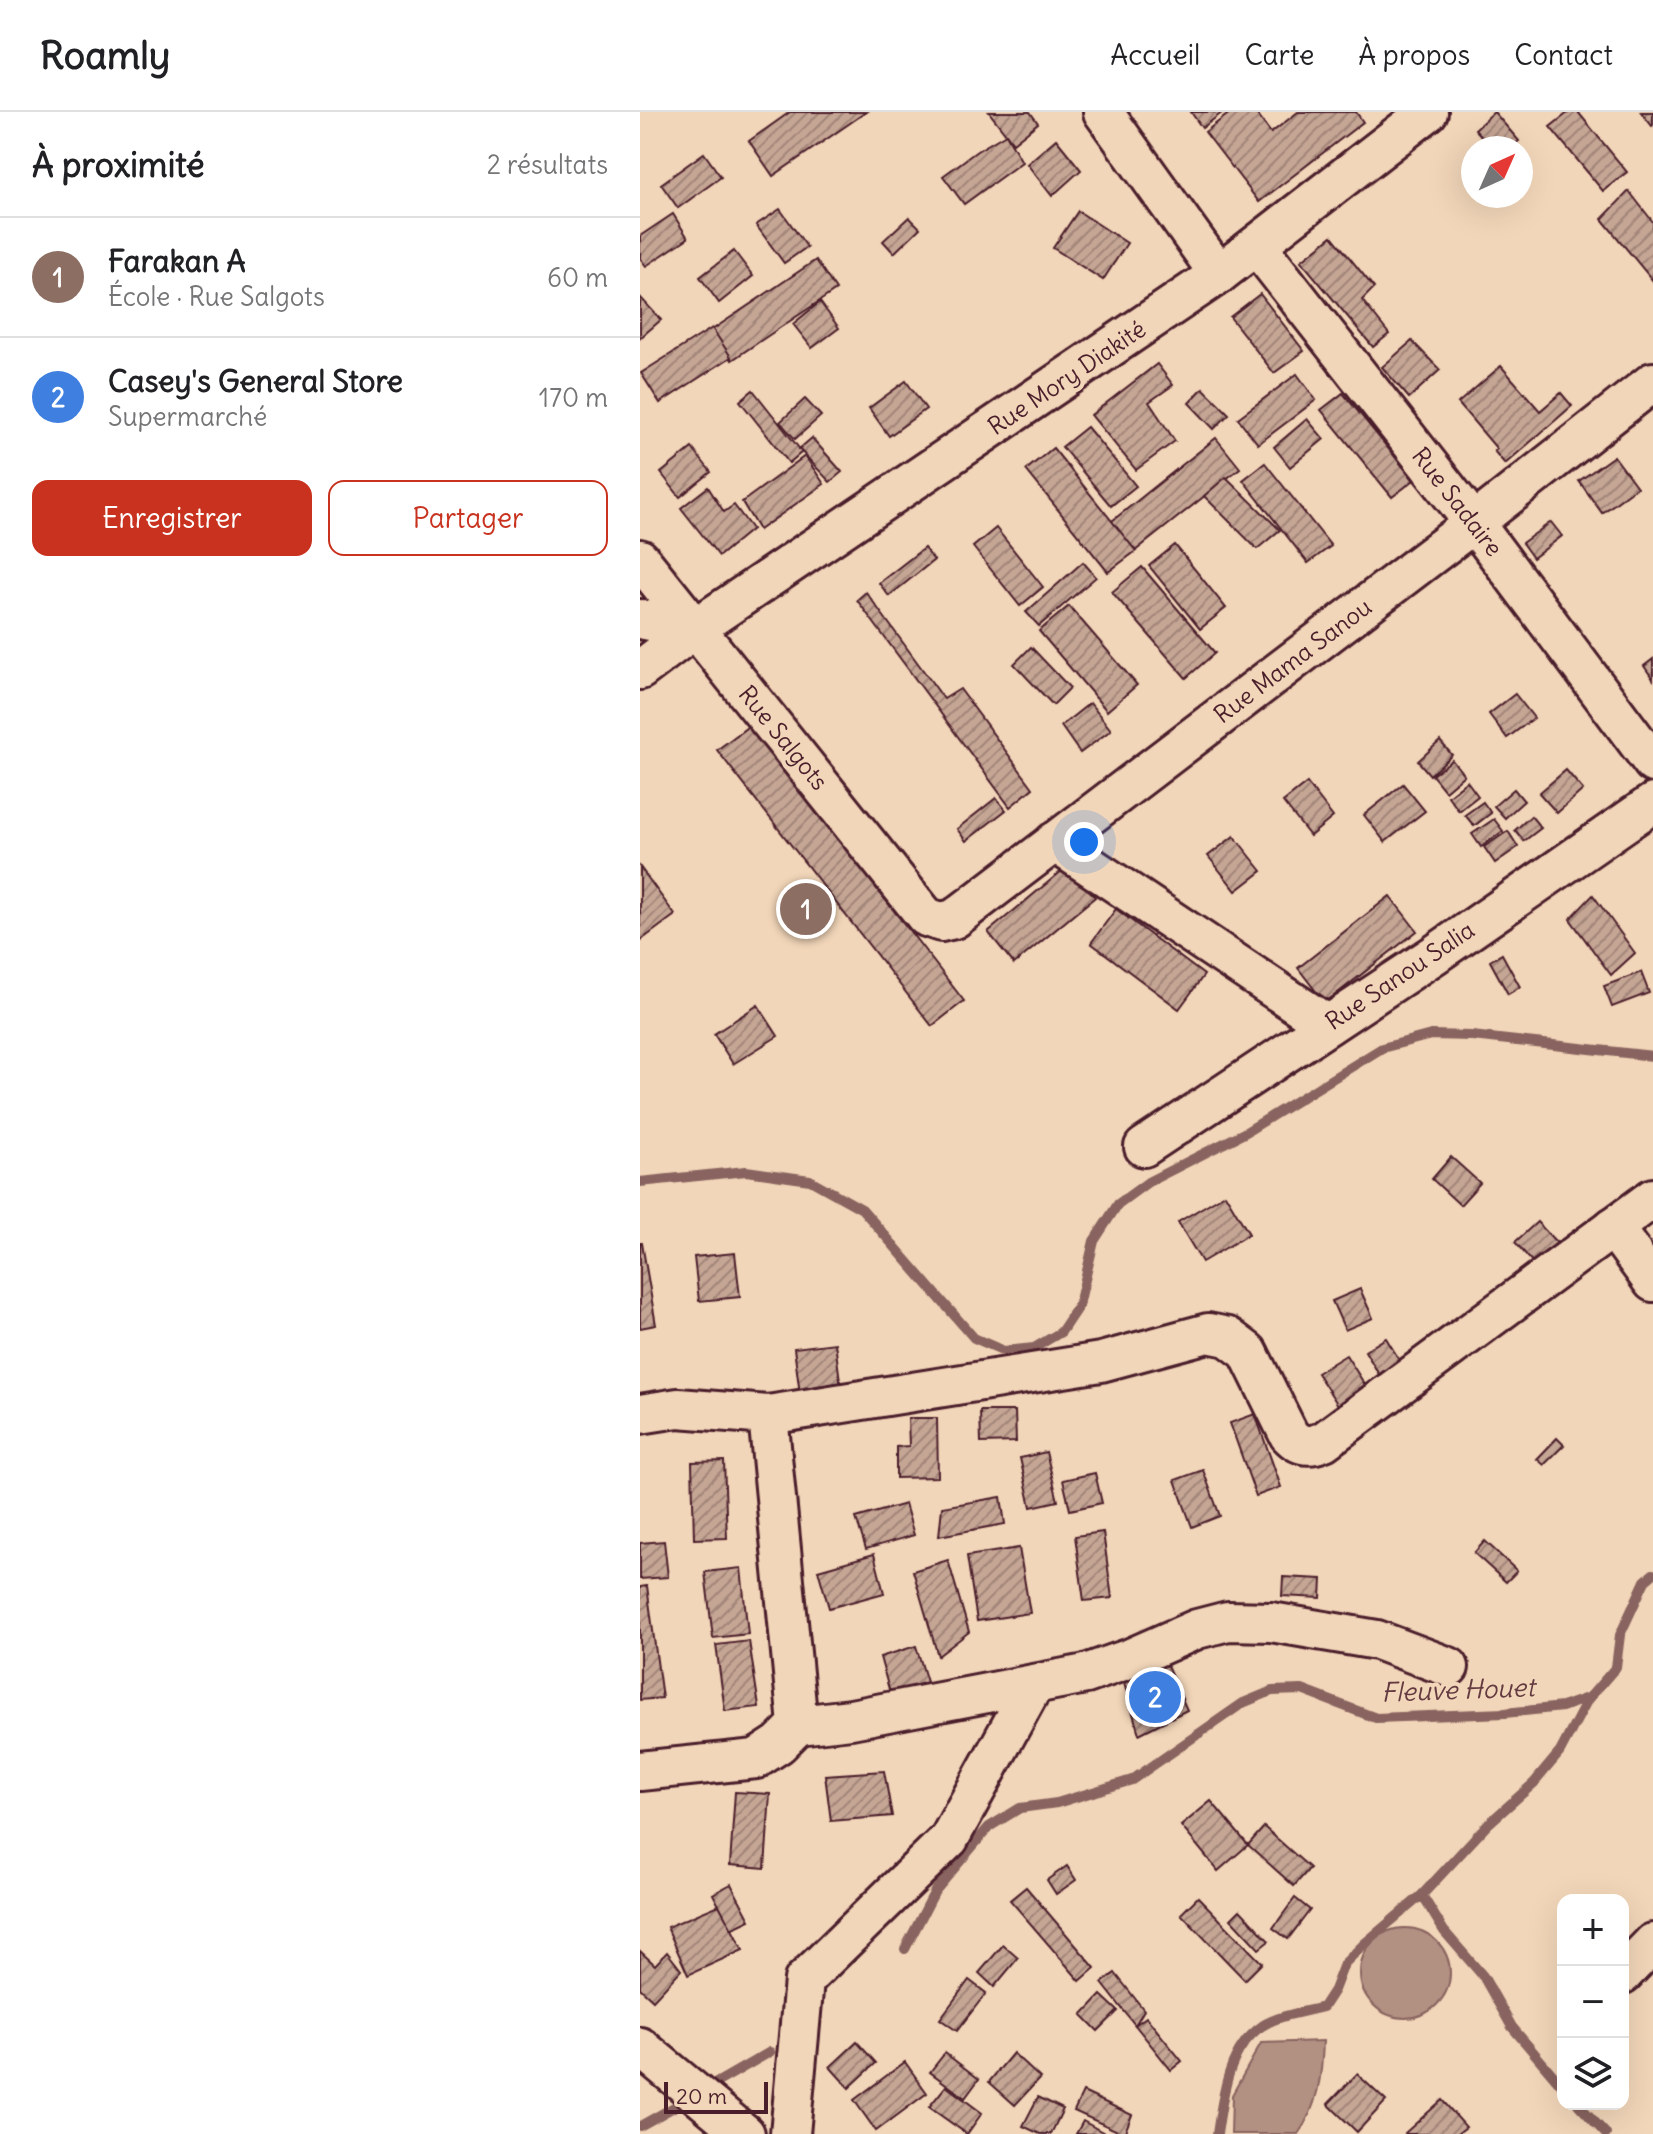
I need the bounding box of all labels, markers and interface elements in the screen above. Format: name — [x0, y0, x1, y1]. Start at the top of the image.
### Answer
text: Roamly — [40, 32, 170, 79]
text: Accueil — [1110, 37, 1200, 73]
text: Carte — [1244, 37, 1314, 73]
text: À propos — [1358, 37, 1470, 73]
text: Contact — [1514, 37, 1613, 73]
north arrow — [1461, 136, 1533, 208]
text: À proximité — [32, 143, 205, 186]
text: 2 résultats — [487, 148, 608, 181]
text: Farakan A — [108, 242, 246, 280]
text: 1 — [53, 261, 63, 294]
text: 60 m — [547, 261, 608, 294]
text: École · Rue Salgots — [108, 280, 325, 313]
street label: Rue Mory Diakité — [982, 313, 1151, 441]
text: Casey's General Store — [108, 362, 403, 400]
text: 2 — [51, 381, 65, 414]
text: 170 m — [539, 381, 608, 414]
text: Supermarché — [108, 400, 267, 433]
street label: Rue Sadaire — [1406, 441, 1510, 562]
button: Enregistrer — [32, 480, 312, 556]
button: Partager — [328, 480, 608, 556]
street label: Rue Mama Sanou — [1208, 591, 1377, 729]
street label: Rue Salgots — [733, 679, 835, 796]
your location — [1064, 822, 1104, 862]
pin: 1 — [780, 879, 832, 939]
street label: Rue Sanou Salia — [1319, 914, 1480, 1036]
pin: 2 — [1129, 1667, 1181, 1727]
water label: Fleuve Houet — [1381, 1670, 1539, 1709]
map controls — [1557, 1894, 1629, 2110]
button: + — [1557, 1894, 1629, 1966]
button: − — [1557, 1966, 1629, 2038]
button: layers — [1557, 2038, 1629, 2110]
scale bar — [664, 2078, 768, 2114]
text: 20 m — [676, 2082, 727, 2110]

